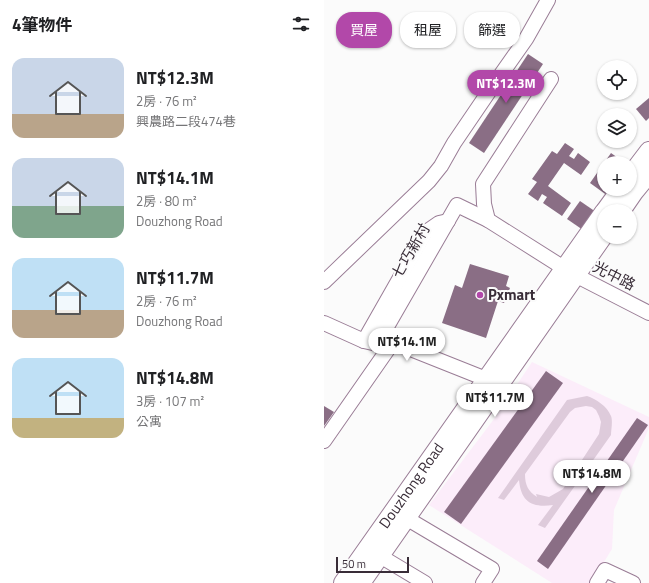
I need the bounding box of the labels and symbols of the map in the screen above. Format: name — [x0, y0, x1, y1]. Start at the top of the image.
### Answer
pin: NT$12.3M — [465, 70, 547, 104]
street label: 七巧新村 — [386, 219, 436, 282]
street label: 光中路 — [589, 255, 640, 296]
place label: Pxmart — [488, 283, 536, 306]
marker: Pxmart — [475, 290, 485, 300]
pin: NT$14.1M — [366, 328, 448, 362]
pin: NT$11.7M — [454, 384, 536, 418]
street label: Douzhong Road — [373, 438, 449, 533]
pin: NT$14.8M — [551, 460, 633, 494]
scale bar — [336, 555, 409, 574]

